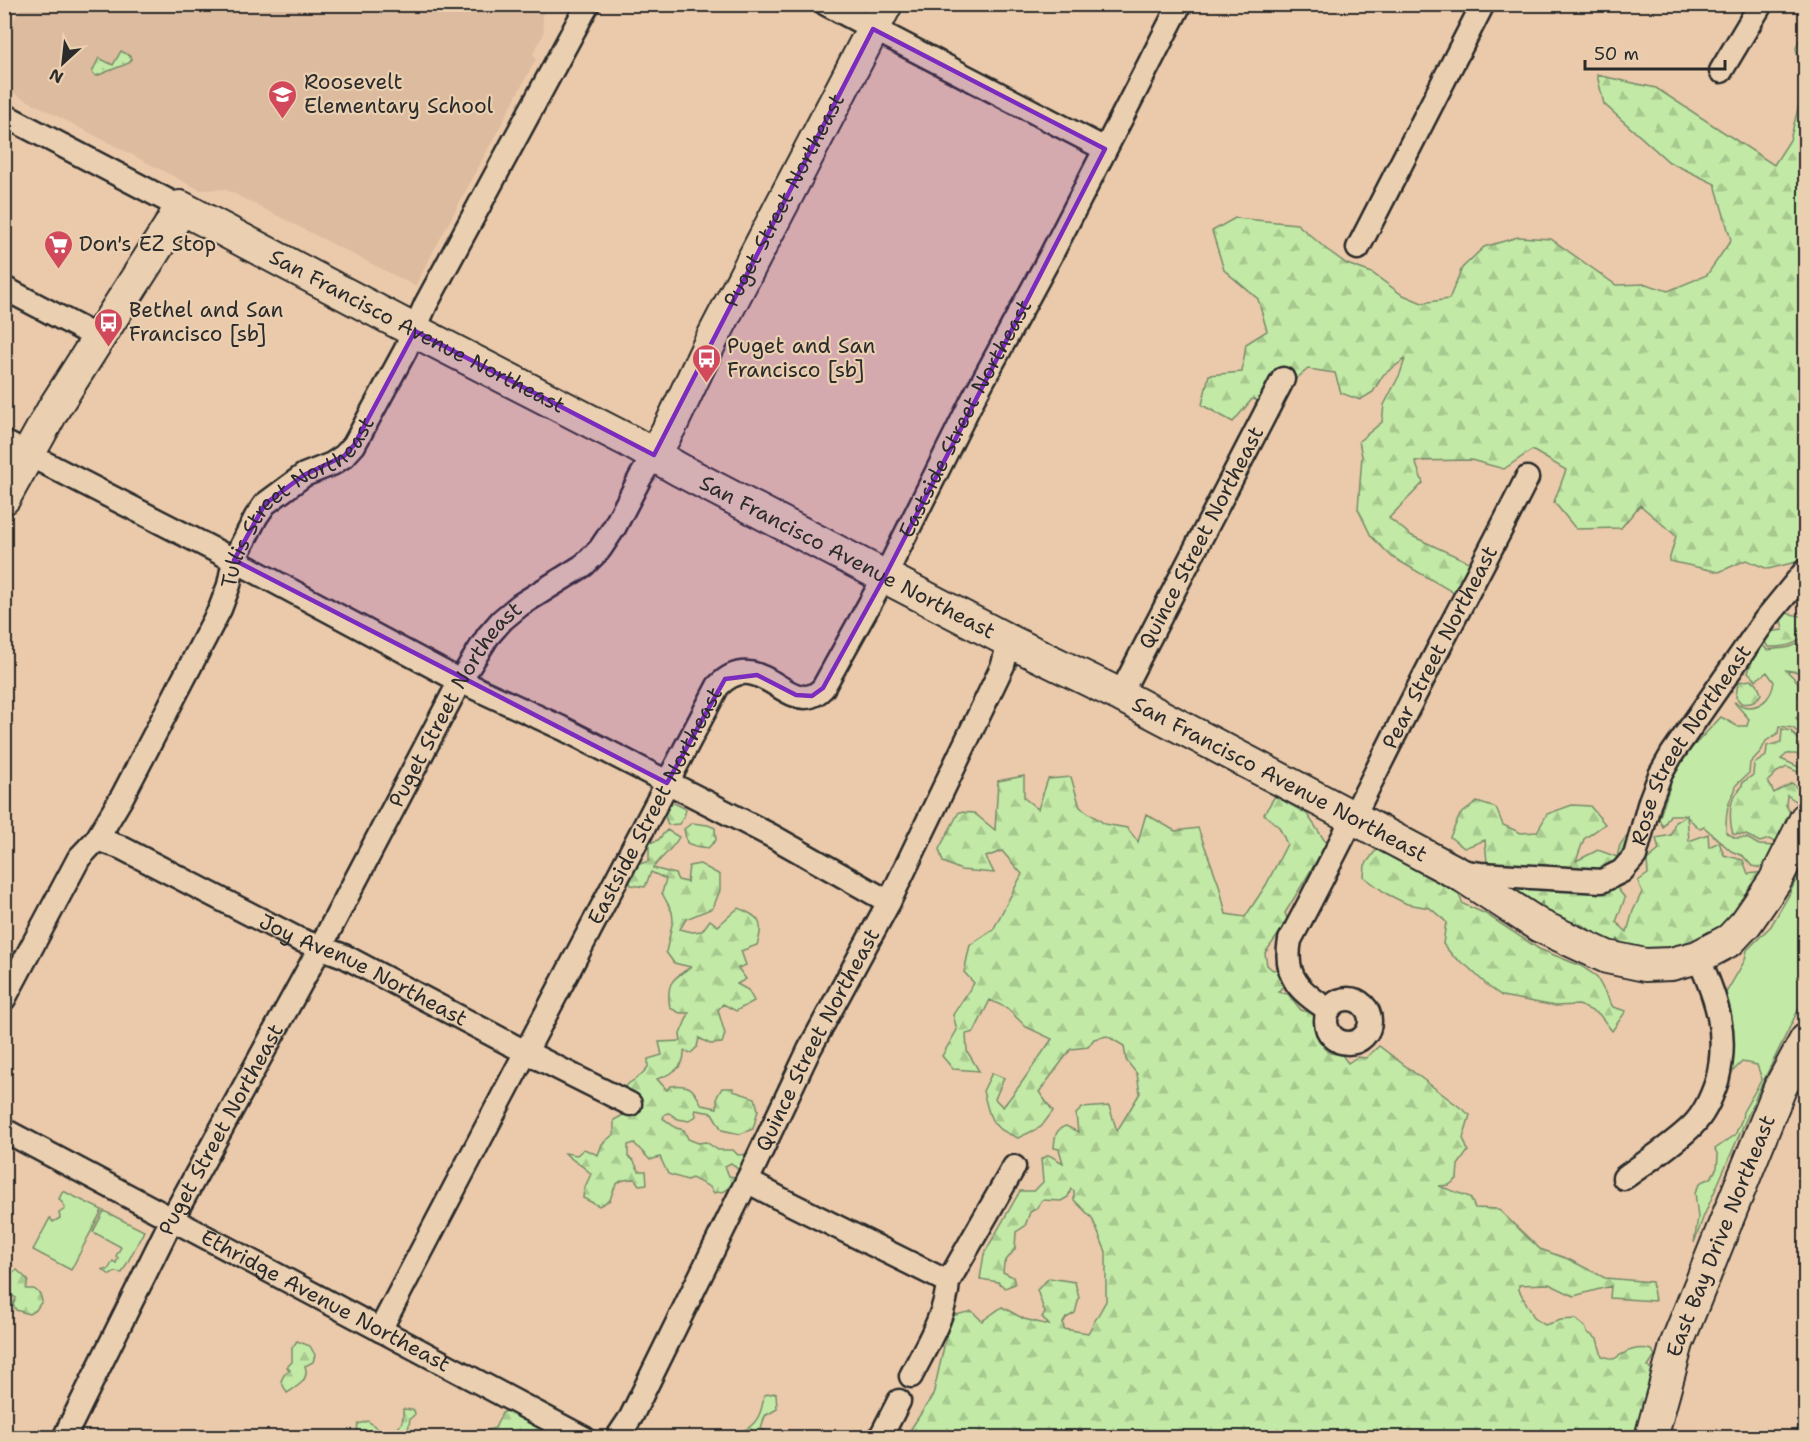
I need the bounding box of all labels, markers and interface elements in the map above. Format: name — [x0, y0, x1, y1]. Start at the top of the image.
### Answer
north arrow — [33, 33, 93, 93]
scale bar — [1585, 33, 1724, 71]
text: 50 m — [1594, 42, 1639, 66]
text: N — [46, 64, 67, 88]
place label: Roosevelt Elementary School — [304, 68, 494, 120]
school or university icon: Roosevelt Elementary School — [267, 78, 299, 120]
street label: Puget Street Northeast — [717, 89, 851, 312]
supermarket icon: Don's EZ Stop — [42, 228, 74, 270]
place label: Don's EZ Stop — [79, 230, 216, 258]
street label: San Francisco Avenue Northeast — [264, 243, 570, 420]
street label: Eastside Street Northeast — [892, 294, 1038, 543]
place label: Bethel and San Francisco [sb] — [129, 296, 284, 348]
bus stop icon: Bethel and San Francisco [sb] — [92, 306, 124, 348]
place label: Puget and San Francisco [sb] — [727, 332, 876, 384]
bus stop icon: Puget and San Francisco [sb] — [690, 342, 722, 384]
street label: Tullis Street Northeast — [215, 412, 381, 590]
street label: Quince Street Northeast — [1132, 421, 1270, 654]
street label: San Francisco Avenue Northeast — [695, 469, 1000, 646]
street label: Pear Street Northeast — [1376, 541, 1504, 754]
street label: Puget Street Northeast — [382, 595, 528, 812]
street label: Rose Street Northeast — [1625, 639, 1758, 849]
street label: Eastside Street Northeast — [581, 682, 729, 930]
street label: San Francisco Avenue Northeast — [1127, 690, 1432, 868]
street label: Joy Avenue Northeast — [254, 907, 472, 1033]
street label: Quince Street Northeast — [749, 923, 886, 1156]
street label: Puget Street Northeast — [152, 1019, 290, 1240]
street label: East Bay Drive Northeast — [1660, 1111, 1782, 1360]
street label: Ethridge Avenue Northeast — [196, 1223, 455, 1378]

